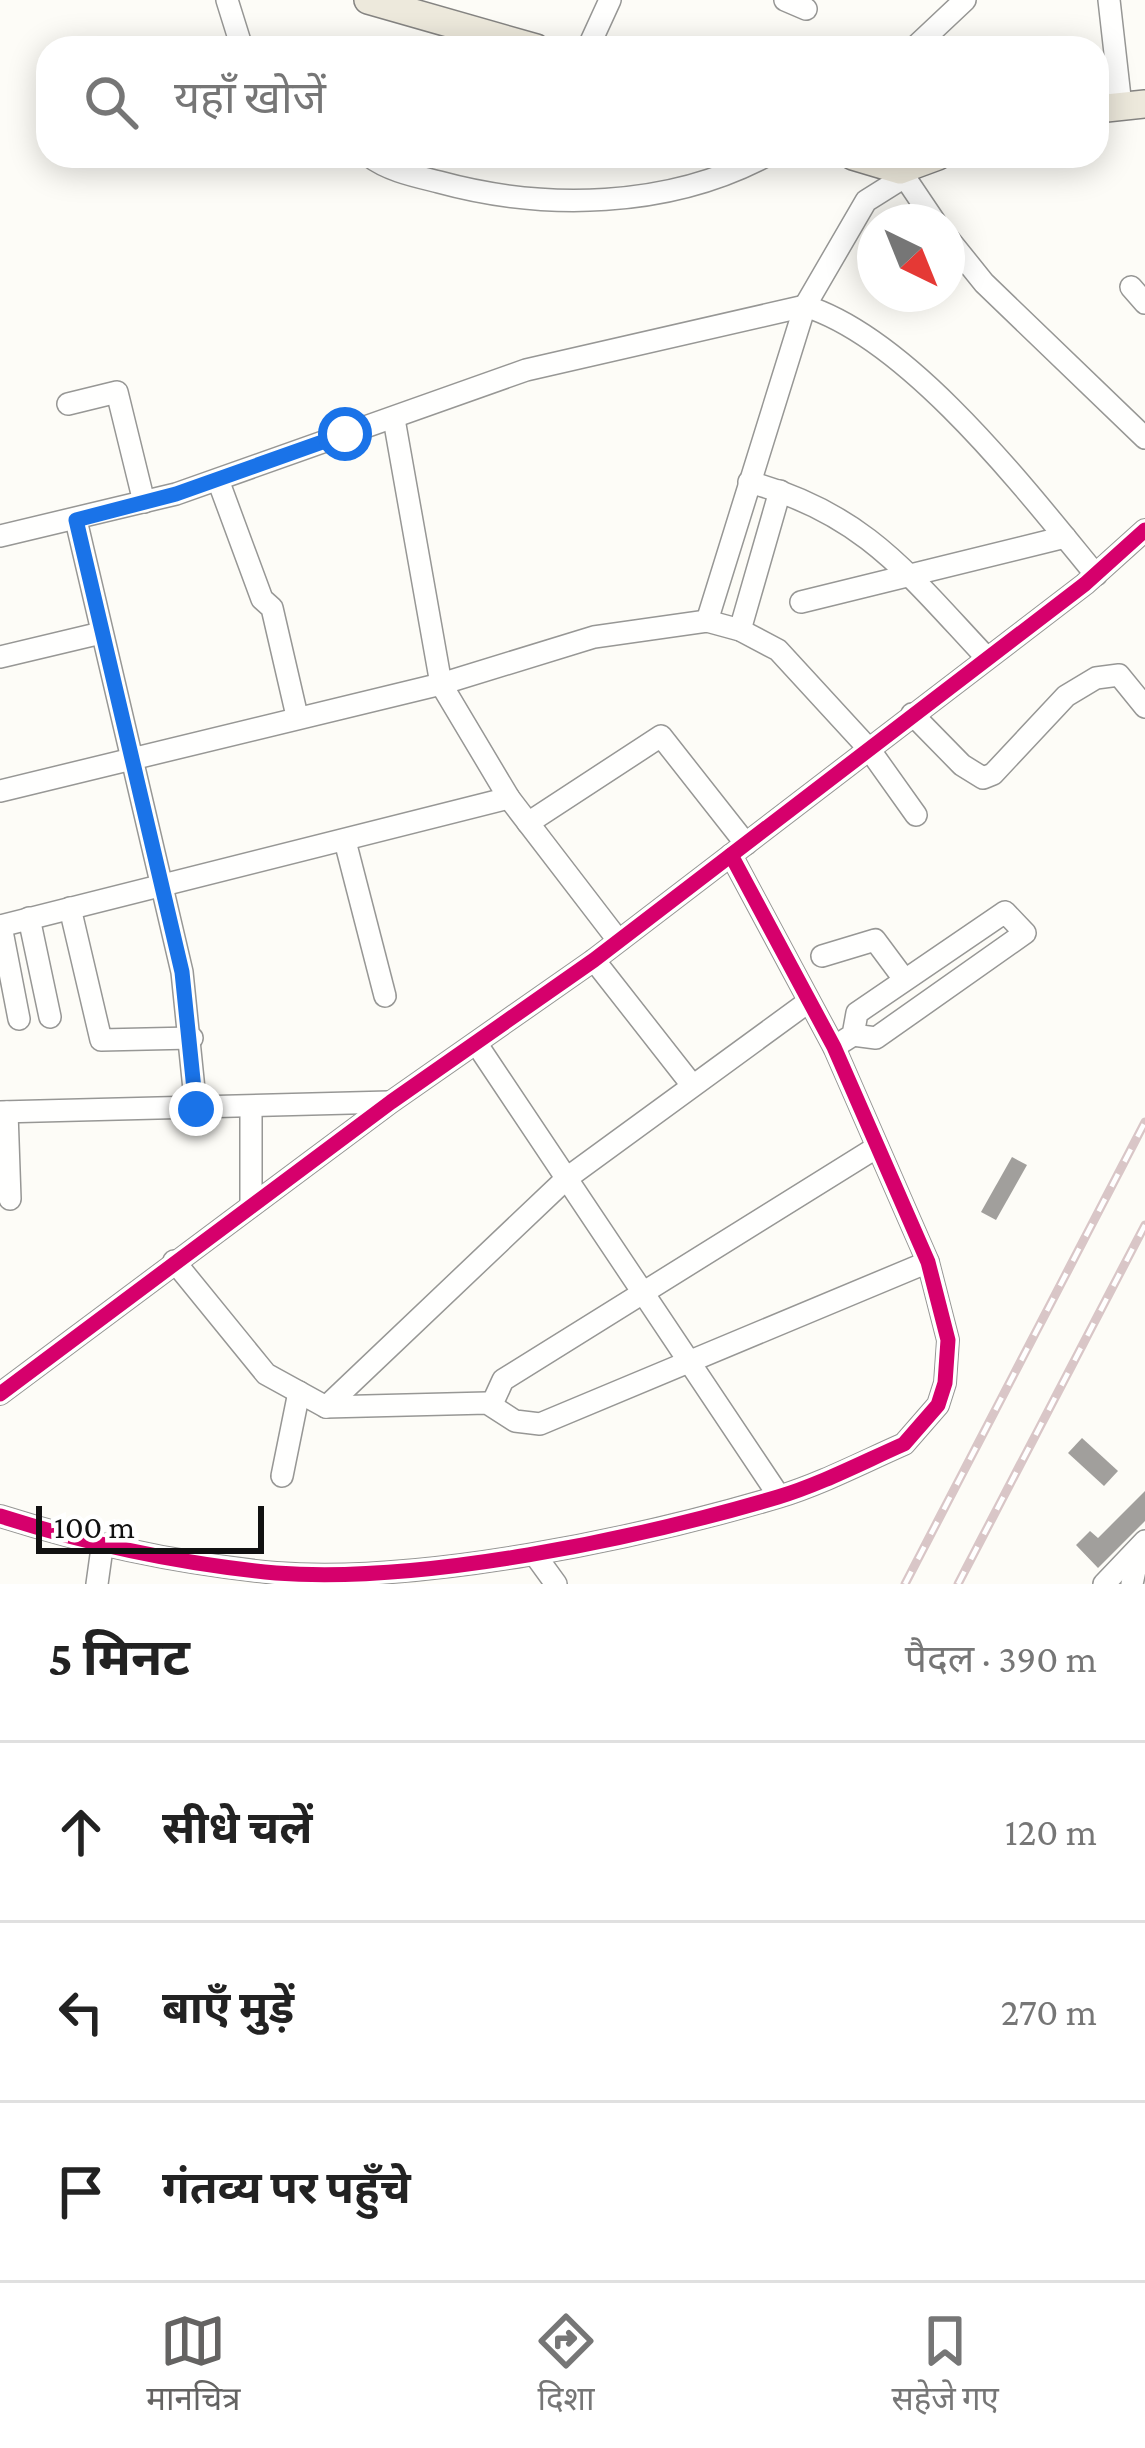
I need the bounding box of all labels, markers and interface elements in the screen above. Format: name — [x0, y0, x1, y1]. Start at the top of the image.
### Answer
search box — [36, 36, 1109, 168]
icon: search — [78, 69, 144, 135]
text: यहाँ खोजें — [174, 73, 326, 123]
north arrow — [857, 204, 965, 312]
route start — [318, 407, 372, 461]
route end — [169, 1082, 223, 1136]
scale bar — [36, 1500, 264, 1553]
text: 100 m — [54, 1508, 135, 1545]
text: 5 मिनट — [48, 1629, 190, 1686]
text: पैदल · 390 m — [905, 1637, 1097, 1680]
icon: ahead — [48, 1799, 114, 1865]
text: सीधे चलें — [162, 1803, 313, 1853]
text: 120 m — [1005, 1810, 1097, 1853]
icon: left — [48, 1979, 114, 2045]
text: बाएँ मुड़ें — [162, 1983, 294, 2033]
text: 270 m — [1001, 1990, 1097, 2033]
icon: arrive — [48, 2159, 114, 2225]
text: गंतव्य पर पहुँचे — [162, 2163, 411, 2213]
tab: मानचित्र — [146, 2308, 241, 2423]
tab: दिशा — [533, 2308, 599, 2423]
tab: सहेजे गए — [891, 2308, 999, 2423]

